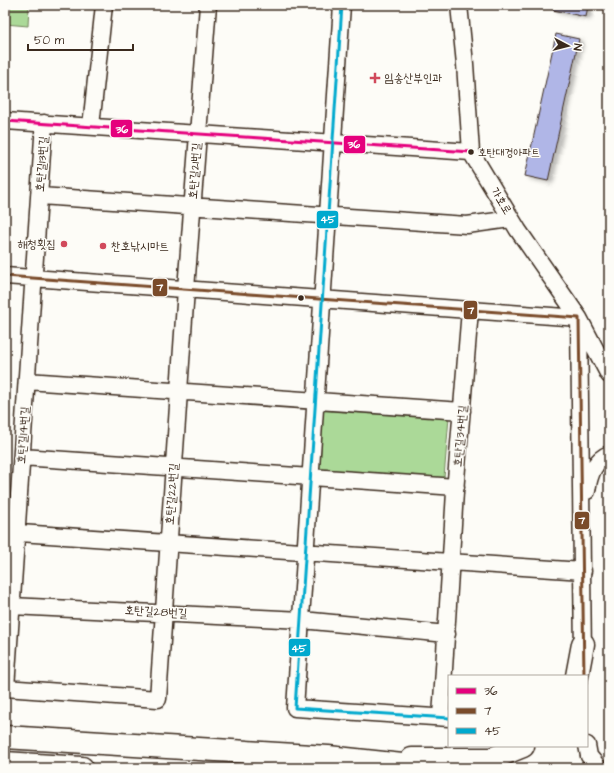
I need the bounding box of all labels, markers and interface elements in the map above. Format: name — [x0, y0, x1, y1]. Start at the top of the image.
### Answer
scale bar — [28, 26, 133, 52]
north arrow — [548, 26, 588, 66]
text: 50 m — [34, 32, 65, 49]
text: N — [570, 43, 585, 52]
place label: 임송산부인과 — [384, 70, 442, 87]
marker: 임송산부인과 — [369, 72, 381, 84]
line badge: 36 — [110, 119, 133, 138]
text: 36 — [115, 122, 128, 137]
street label: 호탄길13번길 — [32, 135, 52, 192]
line badge: 36 — [343, 135, 366, 154]
text: 36 — [347, 137, 360, 152]
street label: 호탄길21번길 — [185, 142, 205, 200]
place label: 호탄대경아파트 — [478, 145, 540, 160]
marker: 호탄대경아파트 — [466, 147, 476, 157]
street label: 가호로 — [486, 184, 516, 218]
line badge: 45 — [316, 210, 339, 229]
text: 45 — [320, 212, 336, 227]
place label: 해청횟집 — [17, 236, 56, 253]
place label: 찬호낚시마트 — [111, 238, 169, 255]
marker: 해청횟집 — [59, 239, 69, 249]
marker: 찬호낚시마트 — [98, 241, 108, 251]
line badge: 7 — [152, 278, 168, 297]
text: 7 — [156, 280, 164, 295]
unlabelled marker — [296, 293, 306, 303]
line badge: 7 — [463, 300, 478, 320]
text: 7 — [467, 303, 475, 318]
street label: 호탄길34번길 — [449, 404, 471, 468]
street label: 호탄길14번길 — [12, 405, 34, 465]
street label: 호탄길22번길 — [161, 462, 183, 526]
line badge: 7 — [574, 511, 590, 530]
text: 7 — [578, 513, 586, 528]
street label: 호탄길28번길 — [124, 602, 188, 622]
line badge: 45 — [288, 638, 311, 657]
text: 45 — [291, 641, 307, 656]
legend — [448, 675, 588, 747]
text: 36 — [484, 683, 498, 700]
text: 7 — [484, 703, 492, 720]
text: 45 — [484, 723, 501, 740]

